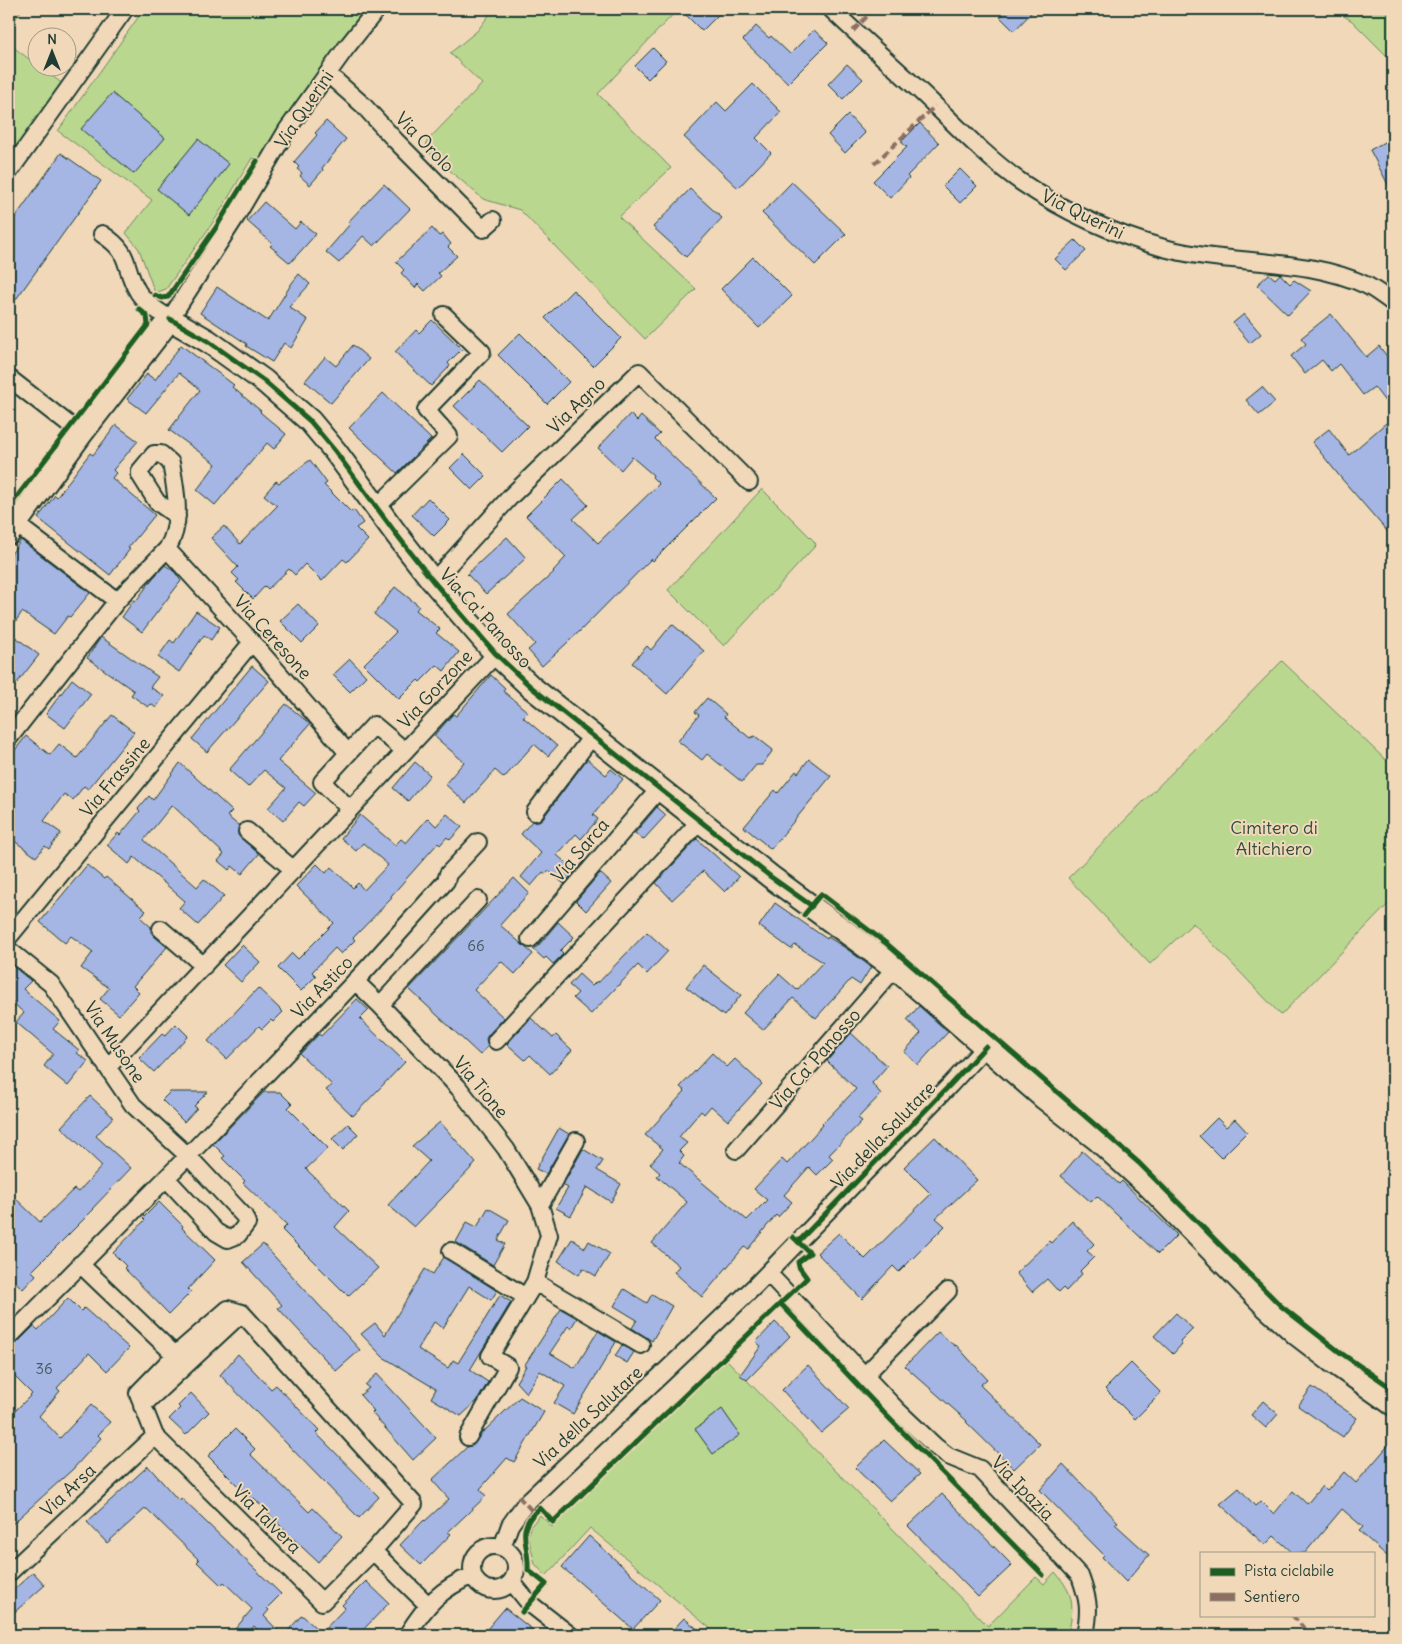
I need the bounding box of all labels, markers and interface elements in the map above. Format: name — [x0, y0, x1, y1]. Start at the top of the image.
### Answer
north arrow — [28, 28, 78, 78]
text: N — [47, 30, 57, 48]
street label: Via Querini — [269, 66, 339, 152]
street label: Via Orolo — [391, 107, 459, 177]
street label: Via Querini — [1038, 184, 1128, 244]
street label: Via Agno — [542, 372, 610, 438]
street label: Via Ca' Panosso — [435, 563, 537, 673]
street label: Via Ceresone — [229, 590, 317, 684]
street label: Via Gorzone — [393, 645, 477, 733]
street label: Via Frassine — [75, 732, 155, 822]
street label: Via Sarca — [546, 814, 614, 886]
park label: Cimitero di Altichiero — [1230, 816, 1318, 860]
house number: 66 — [467, 936, 485, 955]
street label: Via Astico — [286, 951, 358, 1023]
street label: Via Musone — [79, 997, 151, 1087]
street label: Via Ca' Panosso — [765, 1003, 865, 1115]
street label: Via Tione — [449, 1051, 513, 1123]
street label: Via della Salutare — [826, 1077, 940, 1193]
house number: 36 — [35, 1359, 53, 1378]
street label: Via della Salutare — [529, 1361, 647, 1473]
street label: Via Ipazia — [987, 1451, 1059, 1525]
street label: Via Arsa — [36, 1459, 100, 1521]
street label: Via Talvera — [228, 1480, 306, 1558]
legend — [1200, 1552, 1374, 1616]
text: Pista ciclabile — [1244, 1561, 1334, 1580]
text: Sentiero — [1244, 1587, 1300, 1606]

